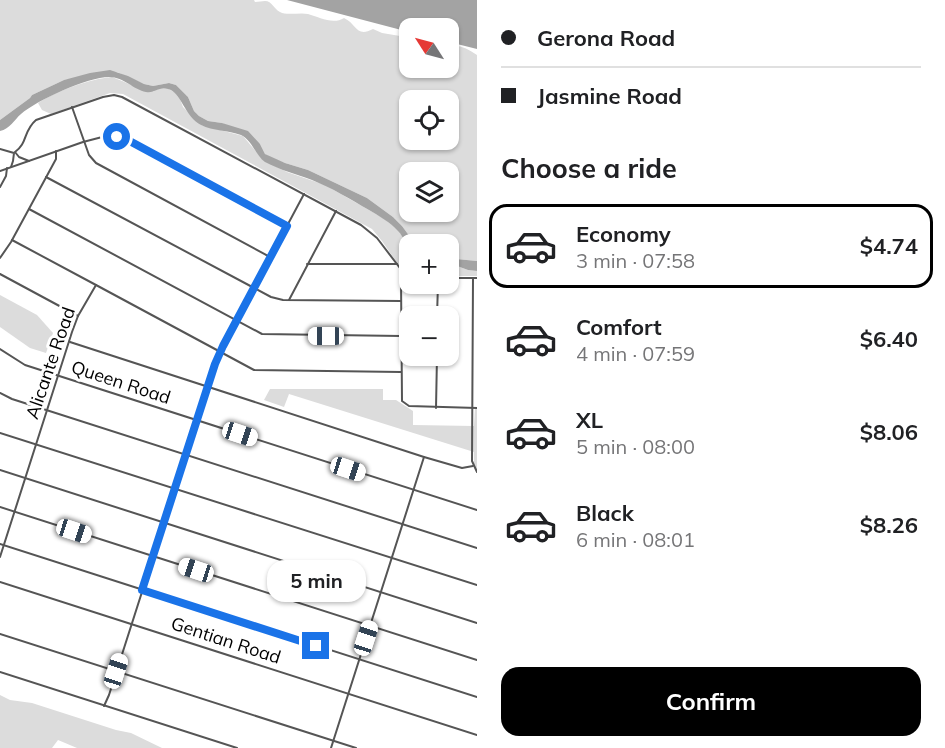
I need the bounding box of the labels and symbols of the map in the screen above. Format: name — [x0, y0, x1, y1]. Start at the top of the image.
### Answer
north arrow — [399, 18, 459, 78]
route start — [103, 123, 130, 150]
street label: Alicante Road — [20, 304, 80, 422]
car — [308, 327, 344, 345]
street label: Queen Road — [68, 355, 174, 409]
car — [220, 420, 260, 448]
car — [328, 455, 368, 483]
car — [54, 517, 94, 545]
car — [176, 556, 216, 584]
callout: 5 min — [266, 559, 366, 601]
street label: Gentian Road — [168, 611, 284, 669]
car — [352, 618, 380, 658]
route end — [302, 632, 329, 659]
car — [102, 651, 130, 691]

